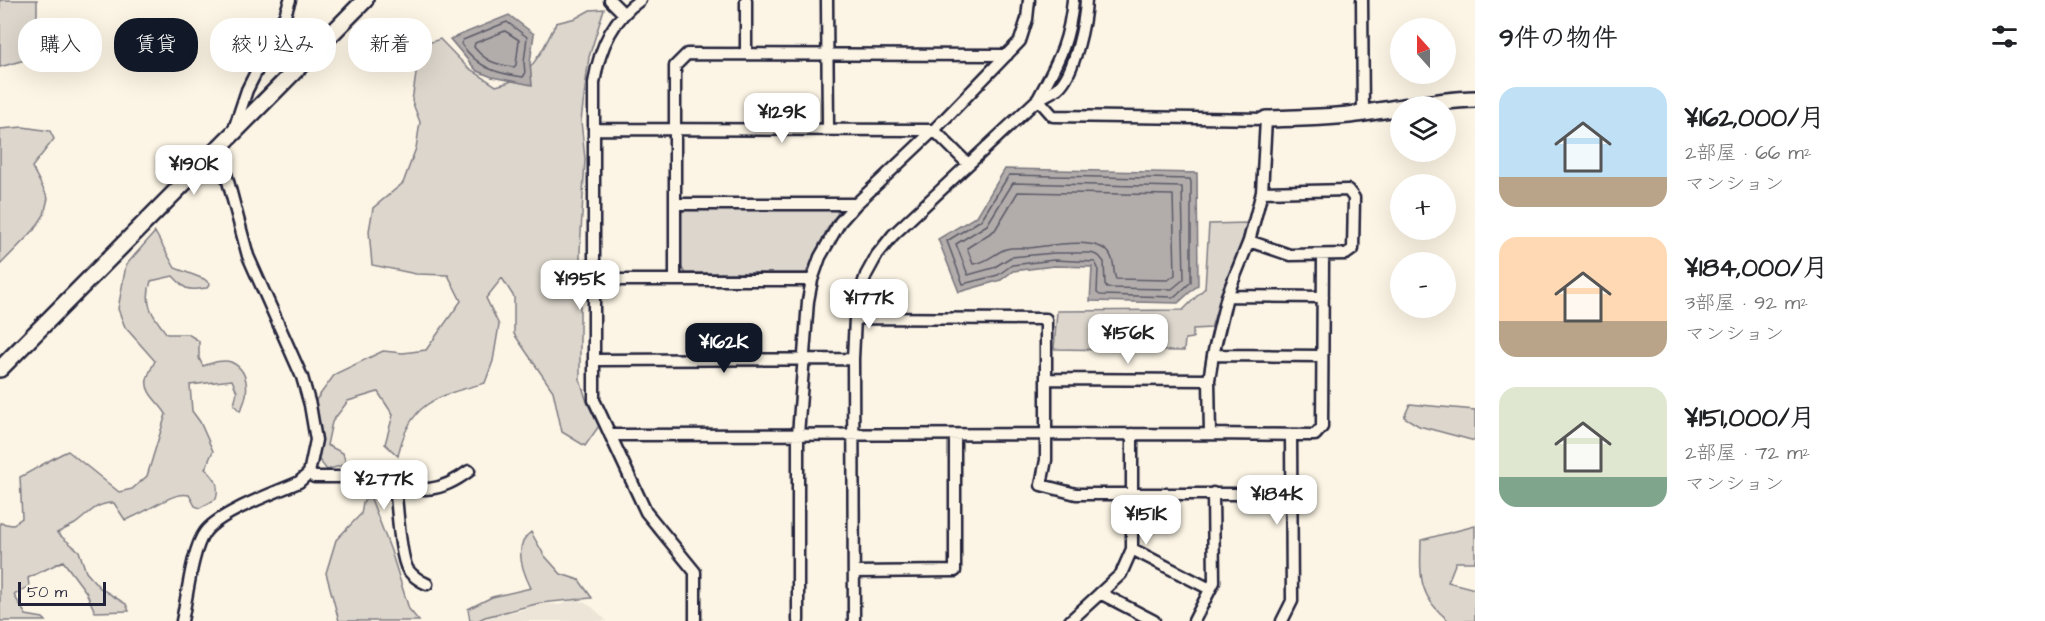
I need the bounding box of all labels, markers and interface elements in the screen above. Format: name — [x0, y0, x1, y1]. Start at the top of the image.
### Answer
chip: 購入 — [18, 18, 102, 72]
chip: 賃貸 — [114, 18, 198, 72]
chip: 絞り込み — [210, 18, 336, 72]
chip: 新着 — [348, 18, 432, 72]
north arrow — [1390, 18, 1456, 84]
map controls — [1390, 18, 1456, 318]
text: 9件の物件 — [1499, 20, 1618, 56]
icon: filters — [1988, 20, 2021, 53]
pin: ¥129K — [740, 93, 824, 144]
button: layers — [1390, 96, 1456, 162]
text: ¥129K — [758, 98, 806, 126]
text: ¥162,000/月 — [1685, 100, 1825, 136]
icon: home — [1547, 111, 1619, 183]
text: 2部屋 · 66 m² — [1685, 139, 1811, 167]
pin: ¥190K — [152, 145, 236, 196]
text: ¥190K — [169, 150, 219, 178]
text: マンション — [1685, 170, 1784, 198]
button: + — [1390, 174, 1456, 240]
text: ¥184,000/月 — [1685, 250, 1828, 286]
button: − — [1390, 252, 1456, 318]
pin: ¥195K — [538, 260, 622, 311]
icon: home — [1547, 261, 1619, 333]
text: ¥195K — [555, 265, 605, 293]
pin: ¥177K — [827, 279, 911, 330]
text: ¥177K — [844, 284, 894, 312]
text: 3部屋 · 92 m² — [1685, 289, 1808, 317]
pin: ¥156K — [1086, 314, 1170, 365]
text: ¥156K — [1102, 319, 1154, 347]
text: マンション — [1685, 320, 1784, 348]
pin: ¥162K — [682, 323, 766, 374]
text: ¥162K — [699, 328, 749, 356]
text: ¥151,000/月 — [1685, 400, 1816, 436]
icon: home — [1547, 411, 1619, 483]
text: 2部屋 · 72 m² — [1685, 439, 1810, 467]
pin: ¥277K — [342, 460, 426, 511]
text: ¥277K — [355, 465, 413, 493]
text: マンション — [1685, 470, 1784, 498]
pin: ¥184K — [1235, 475, 1319, 526]
text: ¥184K — [1251, 480, 1303, 508]
pin: ¥151K — [1104, 495, 1188, 546]
text: ¥151K — [1125, 500, 1167, 528]
scale bar — [18, 579, 106, 606]
text: 50 m — [27, 581, 67, 603]

